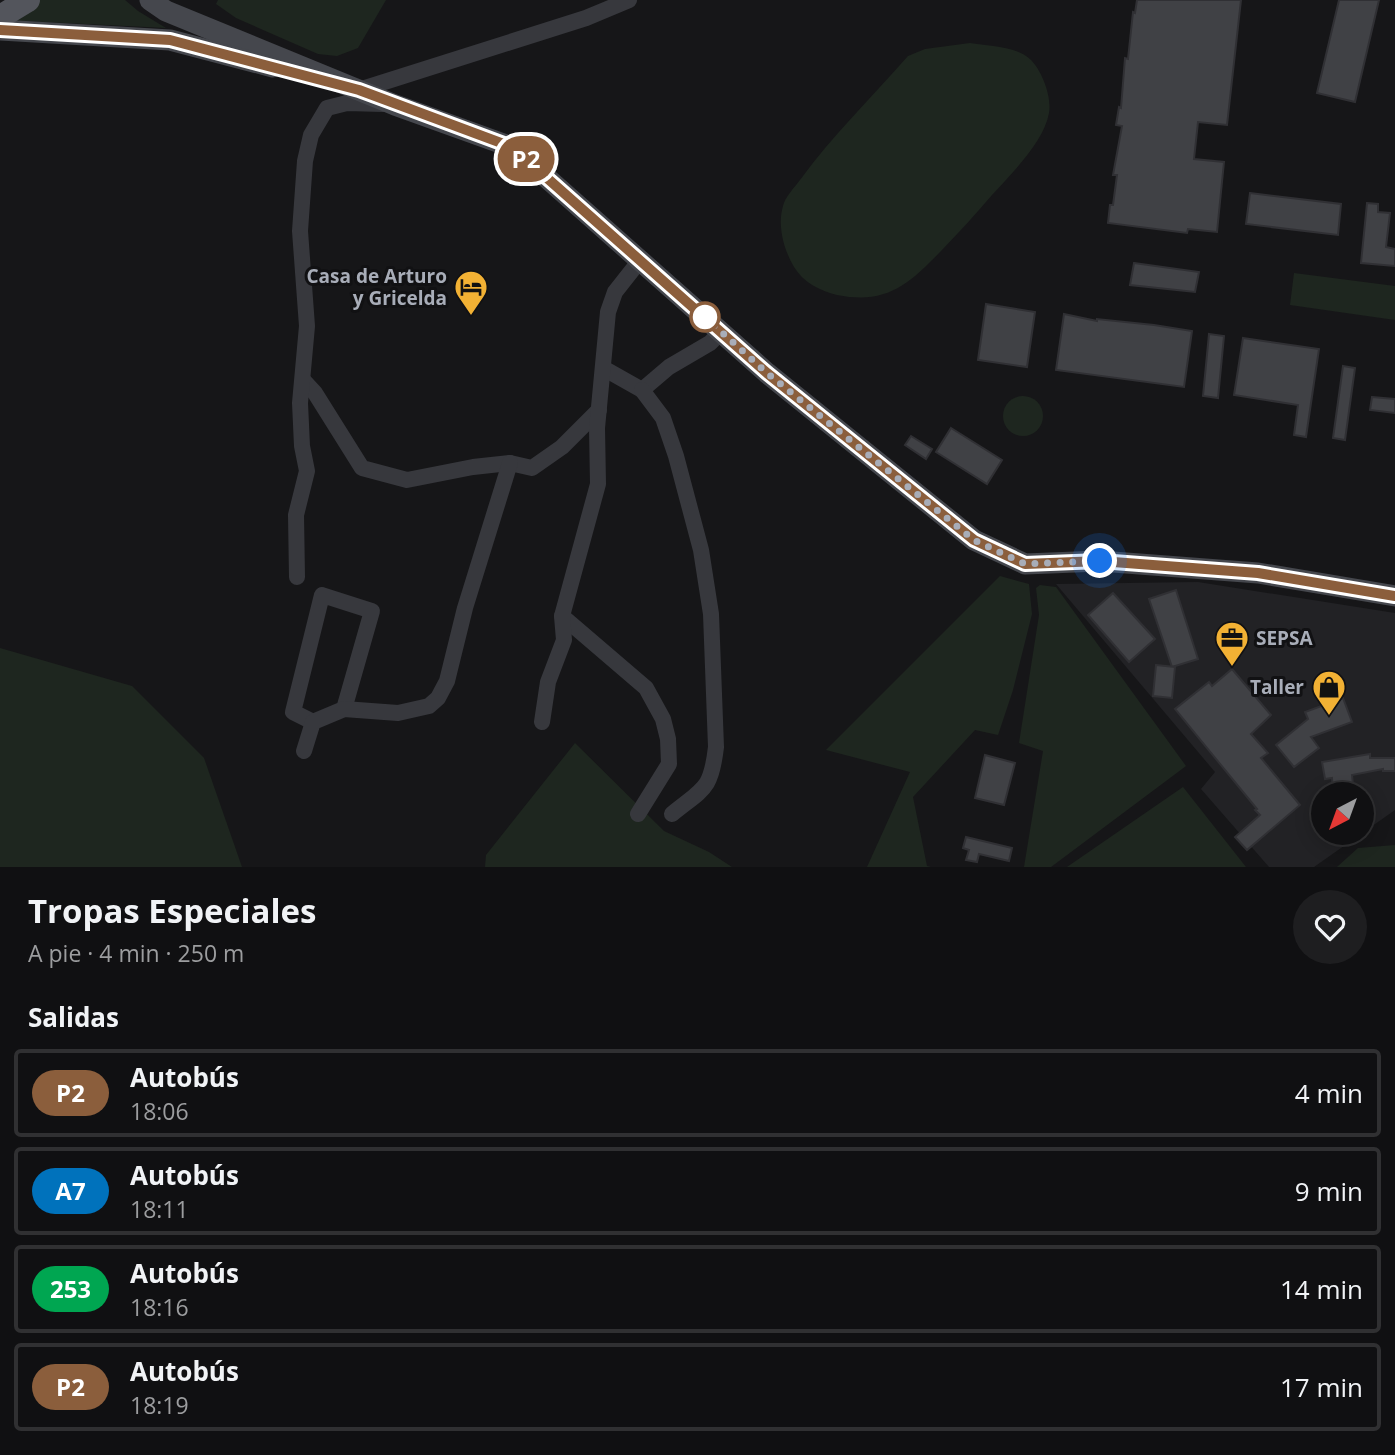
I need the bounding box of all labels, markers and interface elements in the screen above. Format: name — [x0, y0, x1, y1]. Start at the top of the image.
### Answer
line badge: P2 — [494, 136, 558, 182]
text: P2 — [512, 142, 540, 175]
place label: Casa de Arturo y Gricelda — [307, 263, 447, 311]
hotel icon: Casa de Arturo y Gricelda — [452, 268, 490, 317]
unlabelled marker — [690, 302, 720, 332]
your location — [1082, 543, 1117, 578]
office icon: SEPSA — [1213, 619, 1251, 668]
place label: SEPSA — [1256, 625, 1314, 651]
shop icon: Taller — [1310, 668, 1348, 717]
place label: Taller — [1250, 674, 1304, 700]
north arrow — [1311, 782, 1374, 845]
map controls — [1311, 782, 1374, 845]
text: Tropas Especiales — [28, 888, 317, 933]
button: heart — [1293, 890, 1367, 964]
text: A pie · 4 min · 250 m — [28, 937, 244, 969]
text: Salidas — [28, 999, 119, 1035]
text: Autobús — [130, 1059, 239, 1095]
text: 4 min — [1295, 1075, 1363, 1111]
text: P2 — [56, 1076, 85, 1109]
text: 18:06 — [130, 1095, 189, 1127]
text: Autobús — [130, 1157, 239, 1193]
text: 9 min — [1295, 1173, 1363, 1209]
text: A7 — [55, 1174, 86, 1207]
text: 18:11 — [130, 1193, 189, 1225]
text: Autobús — [130, 1255, 239, 1291]
text: 14 min — [1280, 1271, 1363, 1307]
text: 253 — [50, 1272, 91, 1305]
text: 18:16 — [130, 1291, 189, 1323]
text: Autobús — [130, 1353, 239, 1389]
text: 17 min — [1280, 1369, 1363, 1405]
text: P2 — [56, 1370, 85, 1403]
text: 18:19 — [130, 1389, 189, 1421]

